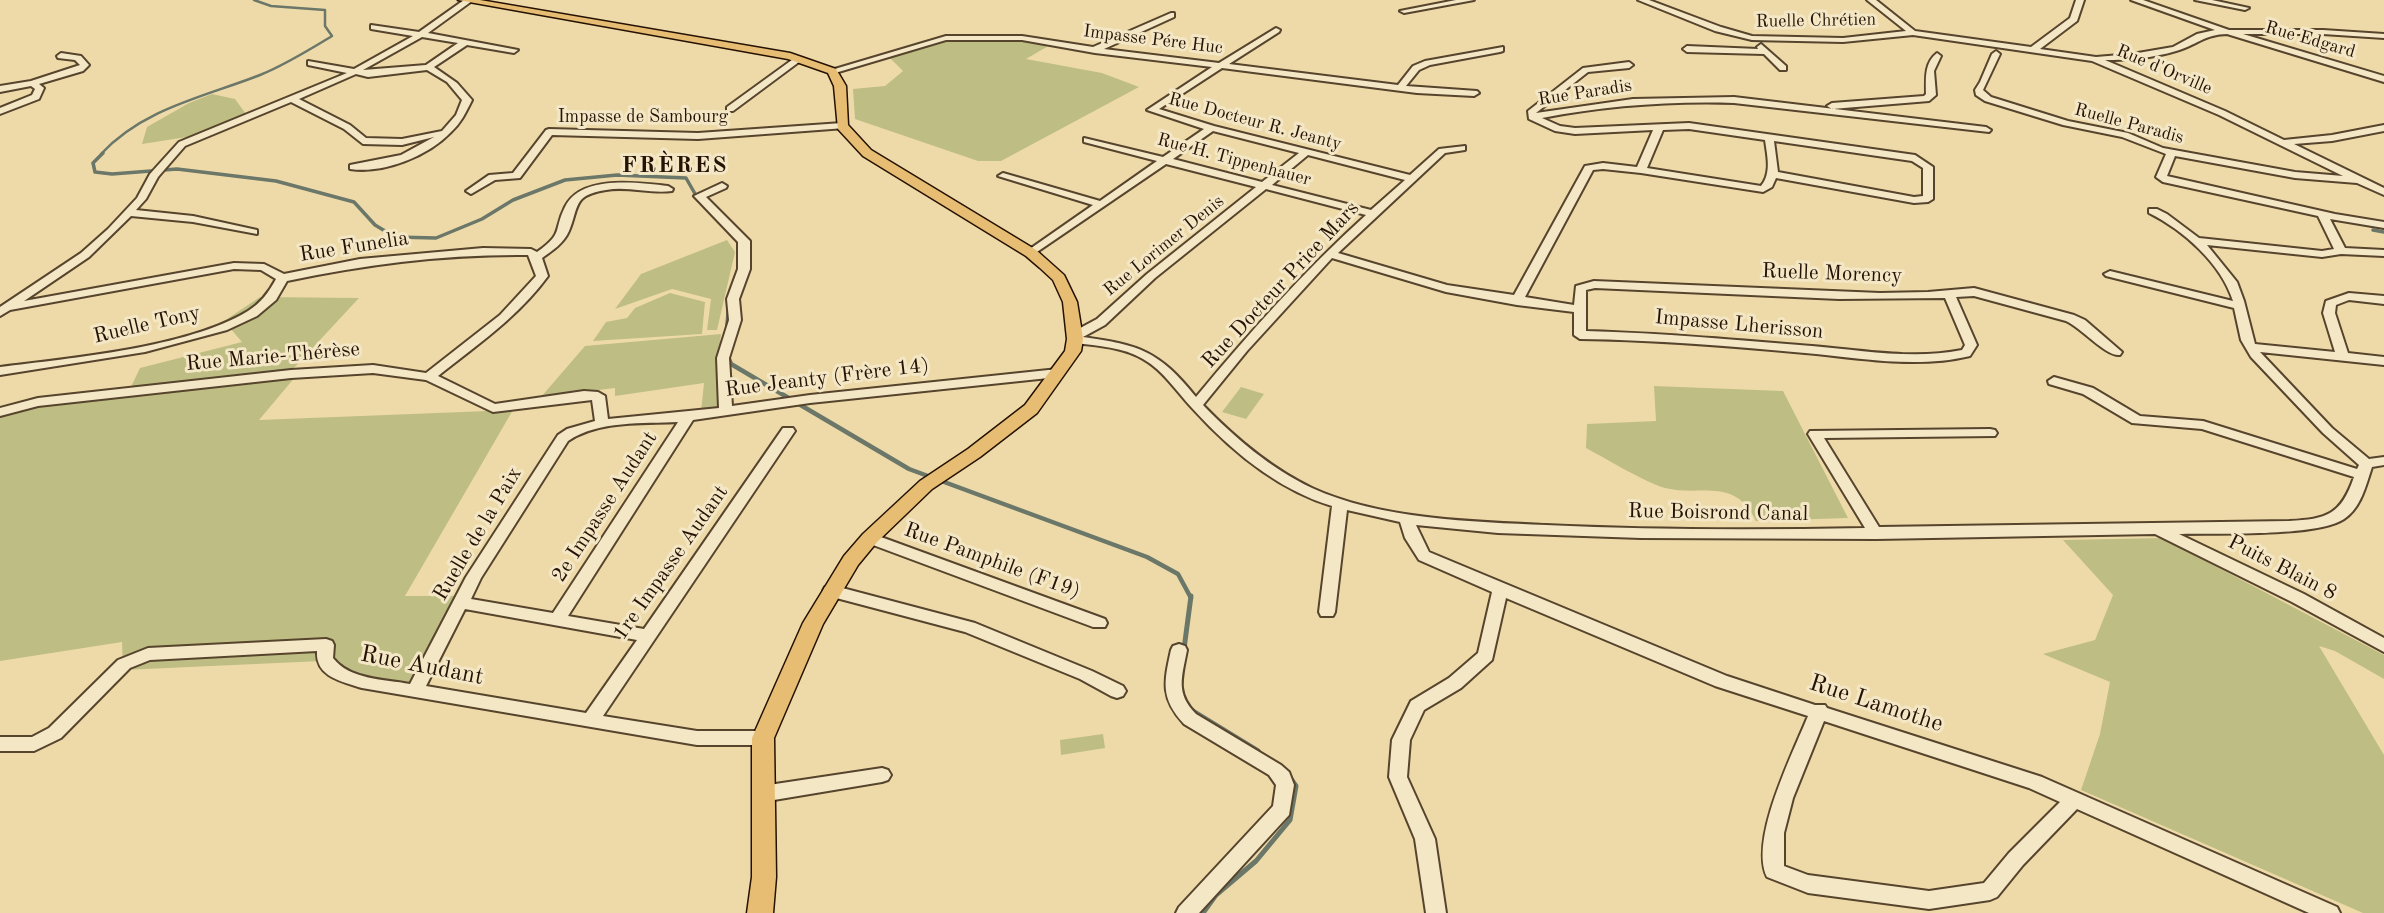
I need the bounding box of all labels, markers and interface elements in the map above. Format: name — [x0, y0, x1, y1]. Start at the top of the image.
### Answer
street label: Ruelle Chrétien — [1756, 9, 1876, 33]
street label: Rue Edgard — [2262, 17, 2358, 63]
street label: Impasse Pére Huc — [1082, 21, 1224, 59]
street label: Rue d'Orville — [2113, 40, 2215, 100]
street label: Rue Paradis — [1537, 75, 1633, 111]
street label: Rue Docteur R. Jeanty — [1166, 88, 1344, 156]
street label: Ruelle Paradis — [2072, 99, 2186, 149]
street label: Impasse de Sambourg — [558, 106, 728, 128]
street label: Rue H. Tippenhauer — [1155, 129, 1313, 191]
district label: FRÈRES — [622, 152, 728, 180]
street label: Rue Lorimer Denis — [1099, 191, 1229, 301]
street label: Rue Docteur Price Mars — [1197, 196, 1365, 374]
street label: Rue Funelia — [298, 226, 410, 268]
street label: Ruelle Morency — [1761, 259, 1903, 289]
street label: Ruelle Tony — [91, 300, 203, 350]
street label: Impasse Lherisson — [1654, 305, 1824, 345]
street label: Rue Marie-Thérèse — [185, 337, 361, 377]
street label: Rue Jeanty (Frère 14) — [724, 353, 930, 403]
street label: 2e Impasse Audant — [547, 427, 663, 587]
street label: Ruelle de la Paix — [428, 463, 528, 605]
street label: 1re Impasse Audant — [608, 481, 734, 645]
street label: Rue Boisrond Canal — [1628, 499, 1808, 527]
street label: Rue Pamphile (F19) — [901, 517, 1083, 605]
street label: Puits Blain 8 — [2223, 530, 2341, 606]
street label: Rue Audant — [358, 640, 486, 692]
street label: Rue Lamothe — [1805, 669, 1947, 739]

